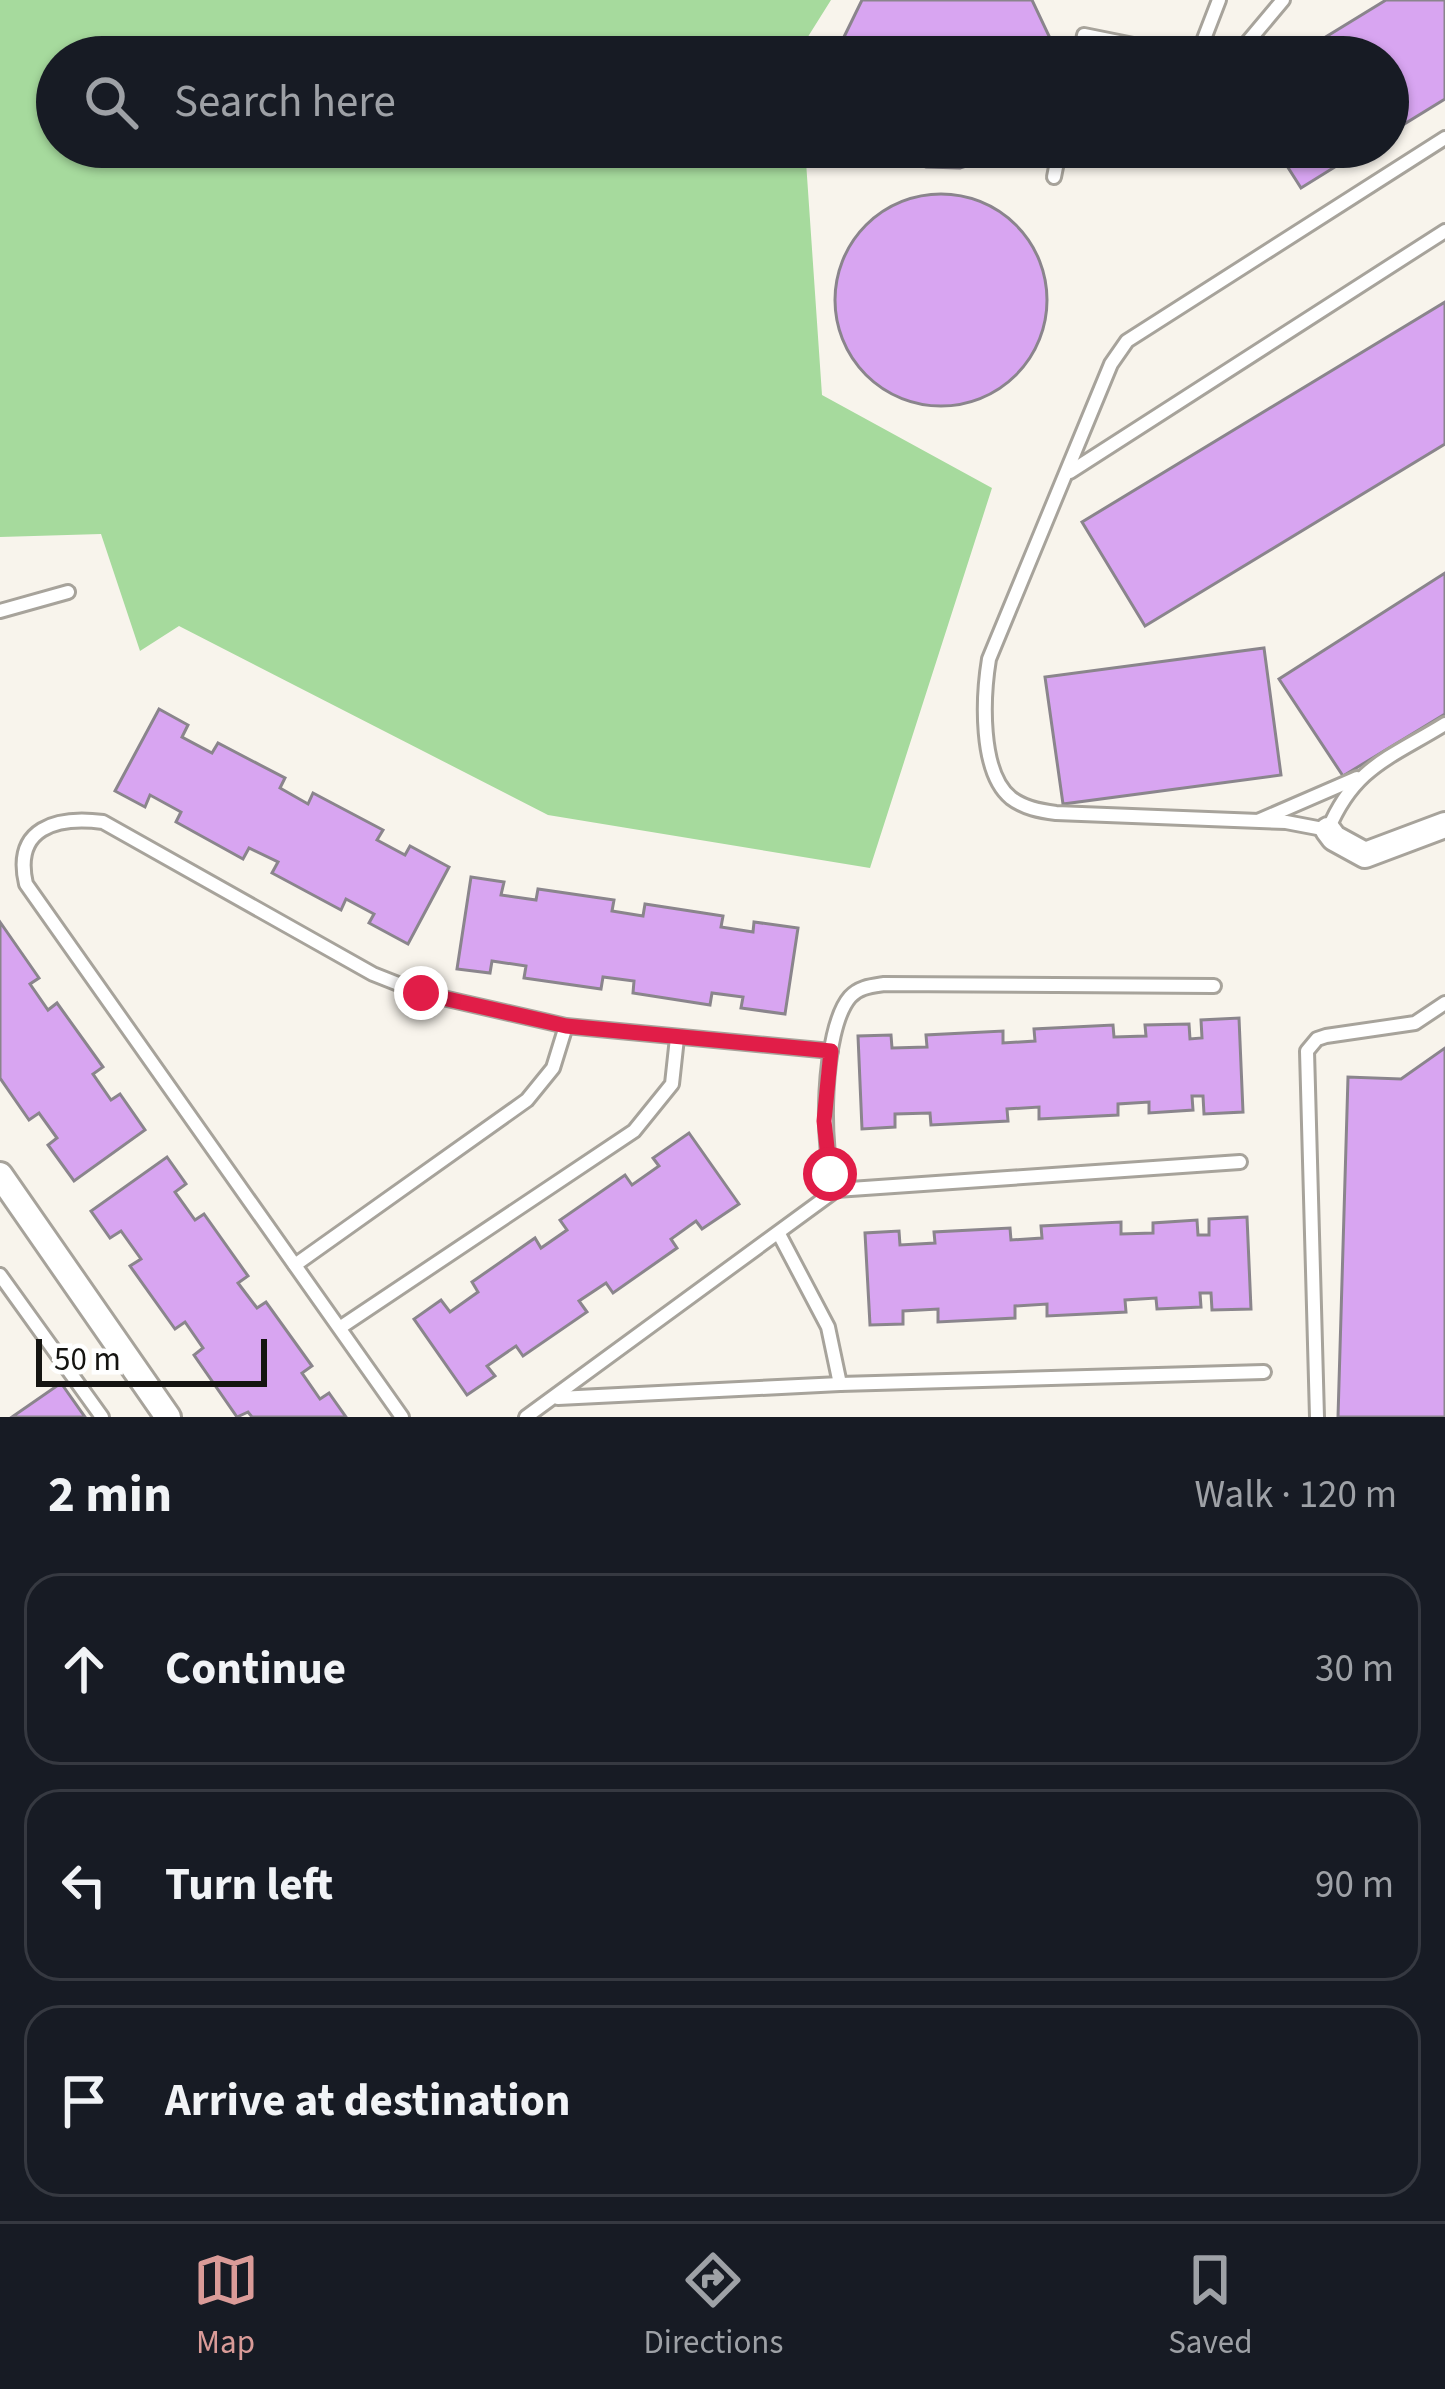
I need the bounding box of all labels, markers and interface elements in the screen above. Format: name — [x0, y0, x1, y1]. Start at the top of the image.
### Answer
search box — [36, 36, 1409, 168]
icon: search — [78, 69, 144, 135]
text: Search here — [174, 70, 396, 134]
route end — [394, 966, 448, 1020]
route start — [803, 1147, 857, 1201]
scale bar — [36, 1333, 267, 1386]
text: 50 m — [54, 1336, 121, 1383]
text: 2 min — [48, 1459, 172, 1531]
text: Walk · 120 m — [1194, 1467, 1397, 1523]
icon: ahead — [51, 1636, 117, 1702]
text: Continue — [165, 1637, 346, 1701]
text: 30 m — [1315, 1641, 1394, 1697]
icon: left — [51, 1852, 117, 1918]
text: Turn left — [165, 1853, 333, 1917]
text: 90 m — [1315, 1857, 1394, 1913]
icon: arrive — [51, 2068, 117, 2134]
text: Arrive at destination — [165, 2069, 570, 2133]
tab: Map — [193, 2247, 259, 2366]
tab: Directions — [644, 2247, 783, 2366]
tab: Saved — [1168, 2247, 1252, 2366]

